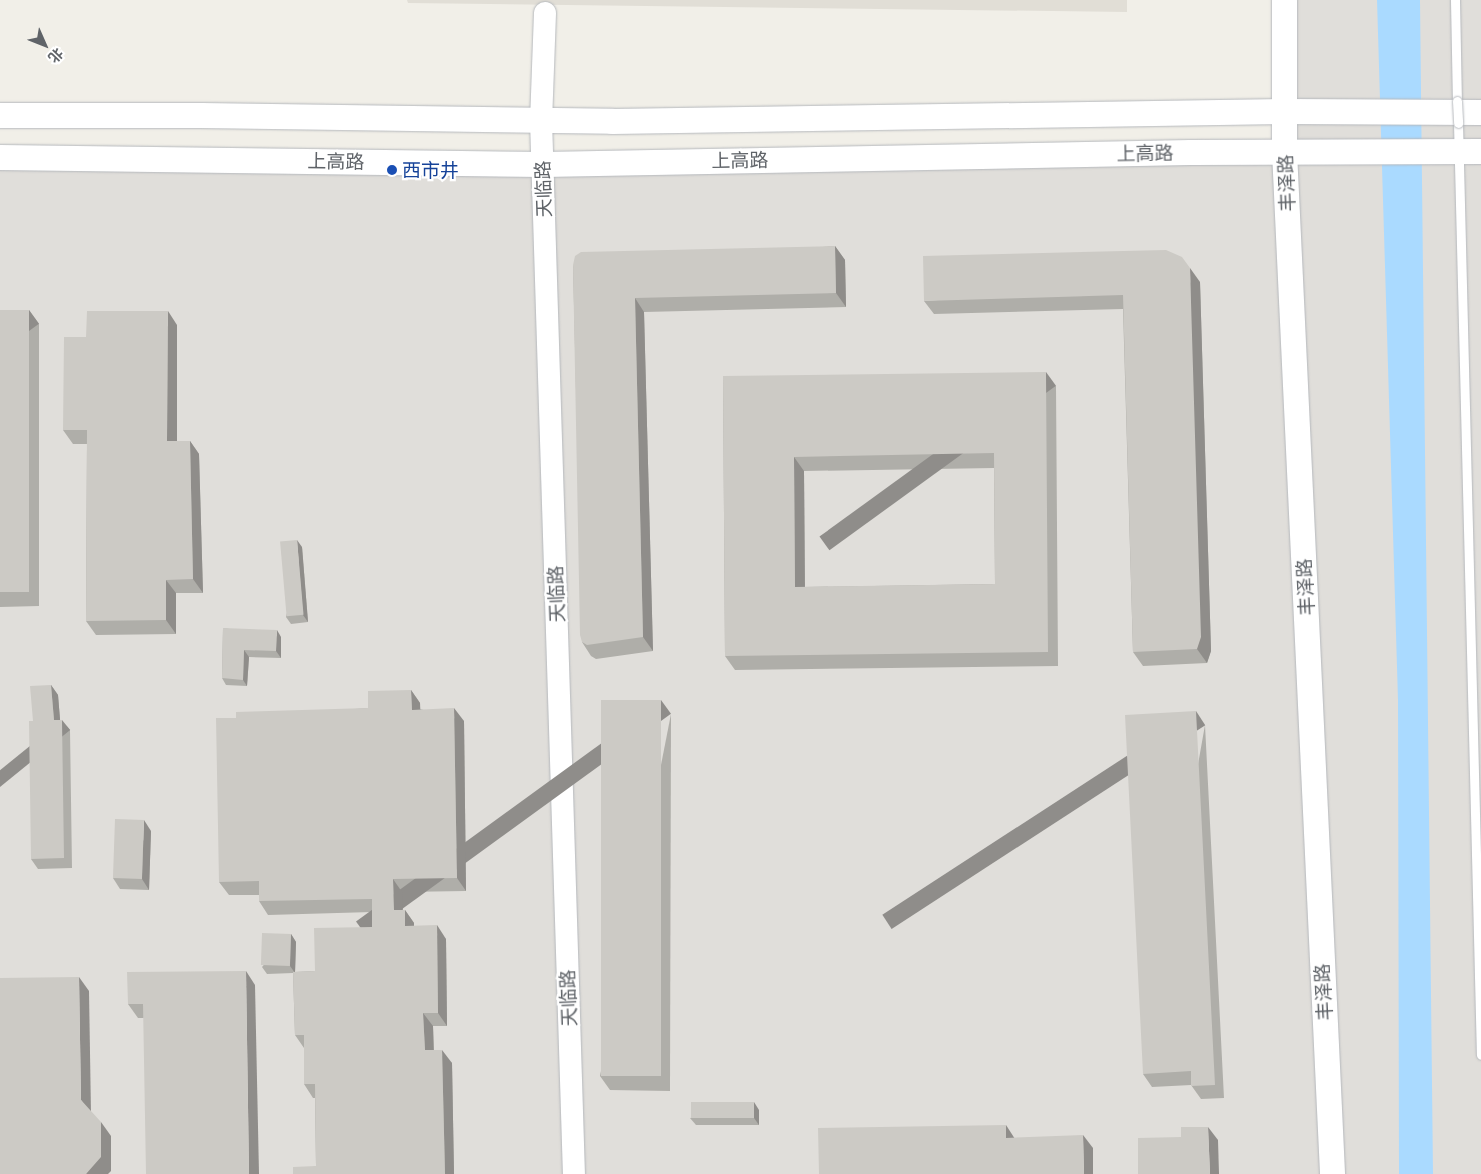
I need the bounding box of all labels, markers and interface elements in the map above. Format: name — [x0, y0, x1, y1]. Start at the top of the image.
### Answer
north arrow — [20, 20, 70, 70]
text: 北 — [45, 45, 67, 67]
street label: 上高路 — [1116, 141, 1174, 165]
street label: 上高路 — [711, 148, 769, 172]
street label: 上高路 — [307, 149, 365, 173]
street label: 丰泽路 — [1274, 154, 1298, 212]
place label: 西市井 — [402, 159, 459, 181]
street label: 天临路 — [531, 160, 555, 218]
marker: 西市井 — [386, 164, 398, 176]
street label: 丰泽路 — [1292, 558, 1318, 616]
street label: 天临路 — [544, 565, 568, 623]
street label: 丰泽路 — [1310, 963, 1336, 1021]
street label: 天临路 — [556, 969, 580, 1027]

